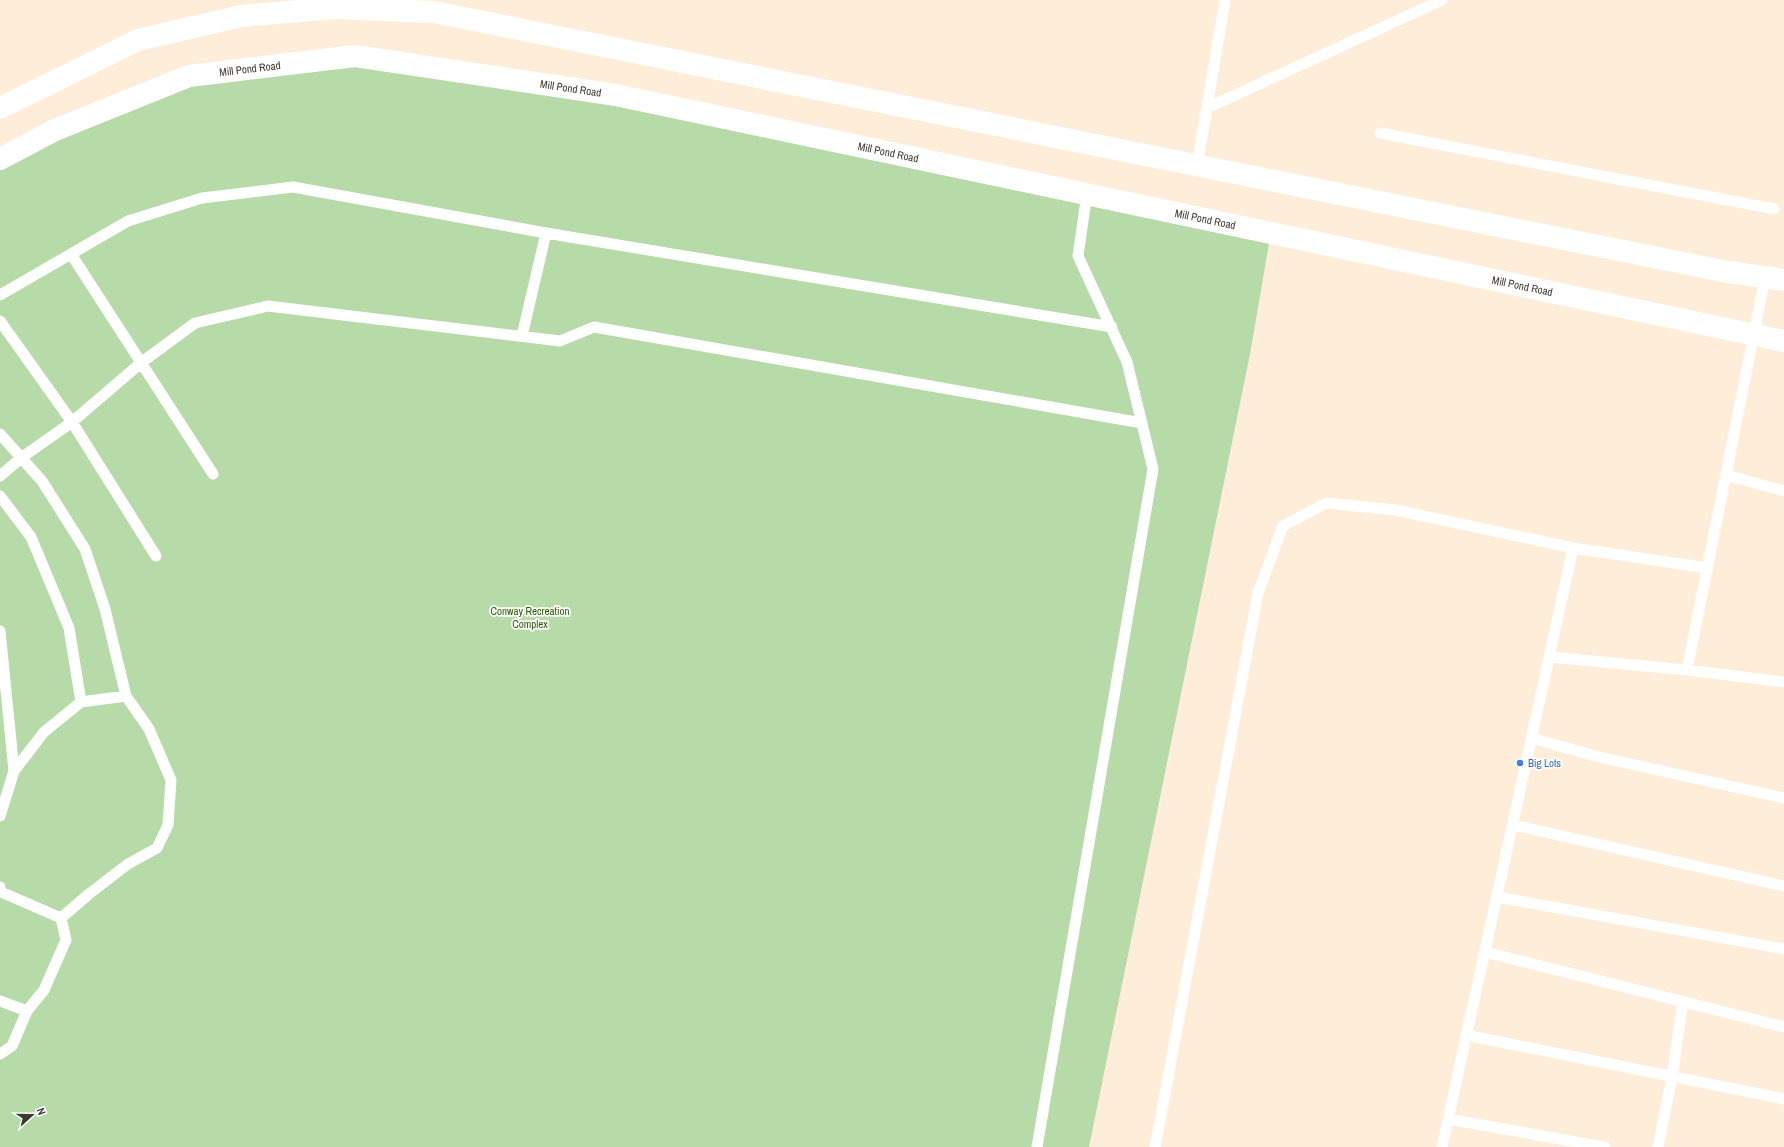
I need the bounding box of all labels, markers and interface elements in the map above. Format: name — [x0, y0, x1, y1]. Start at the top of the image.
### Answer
street label: Mill Pond Road — [218, 58, 281, 79]
street label: Mill Pond Road — [539, 77, 602, 100]
street label: Mill Pond Road — [857, 139, 920, 166]
street label: Mill Pond Road — [1174, 206, 1237, 232]
street label: Mill Pond Road — [1491, 273, 1554, 299]
park label: Conway Recreation Complex — [490, 604, 570, 631]
place label: Big Lots — [1528, 756, 1562, 770]
marker: Big Lots — [1515, 758, 1525, 768]
north arrow — [12, 1095, 52, 1135]
text: N — [34, 1106, 49, 1117]

